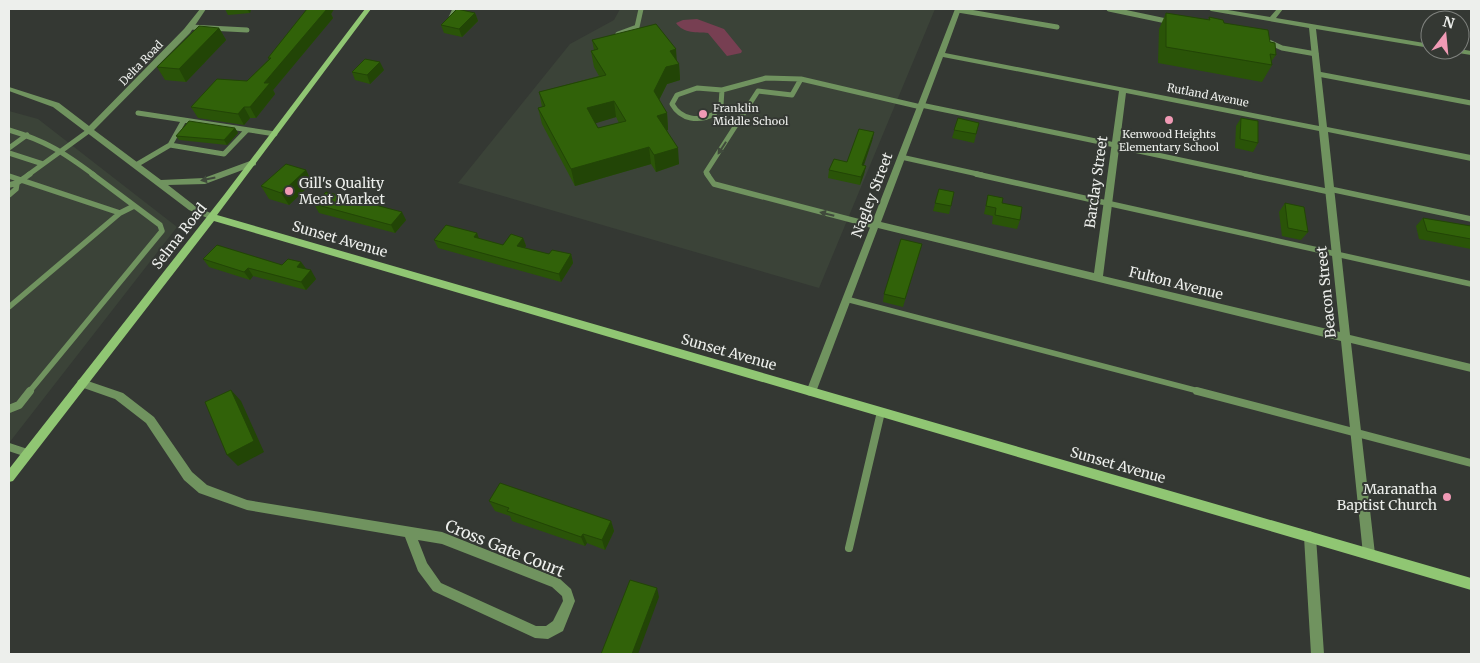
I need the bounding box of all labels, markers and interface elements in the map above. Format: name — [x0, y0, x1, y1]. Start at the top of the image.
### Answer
north arrow — [1420, 10, 1470, 60]
text: N — [1441, 12, 1456, 33]
street label: Delta Road — [116, 37, 166, 88]
street label: Rutland Avenue — [1166, 80, 1250, 110]
place label: Franklin Middle School — [713, 101, 789, 128]
marker: Franklin Middle School — [697, 108, 709, 120]
marker: Kenwood Heights Elementary School — [1163, 114, 1175, 126]
place label: Kenwood Heights Elementary School — [1119, 127, 1220, 154]
street label: Barclay Street — [1081, 134, 1111, 229]
one-way arrow — [717, 141, 727, 154]
street label: Nagley Street — [848, 149, 897, 240]
place label: Gill's Quality Meat Market — [299, 174, 385, 208]
one-way arrow — [199, 176, 215, 184]
marker: Gill's Quality Meat Market — [283, 185, 295, 197]
street label: Selma Road — [148, 199, 211, 273]
one-way arrow — [820, 210, 835, 218]
street label: Sunset Avenue — [290, 217, 390, 261]
street label: Beacon Street — [1312, 245, 1340, 339]
street label: Fulton Avenue — [1127, 263, 1225, 303]
street label: Sunset Avenue — [679, 330, 779, 374]
street label: Sunset Avenue — [1068, 443, 1168, 487]
place label: Maranatha Baptist Church — [1337, 480, 1437, 514]
marker: Maranatha Baptist Church — [1441, 491, 1453, 503]
street label: Cross Gate Court — [442, 515, 568, 581]

